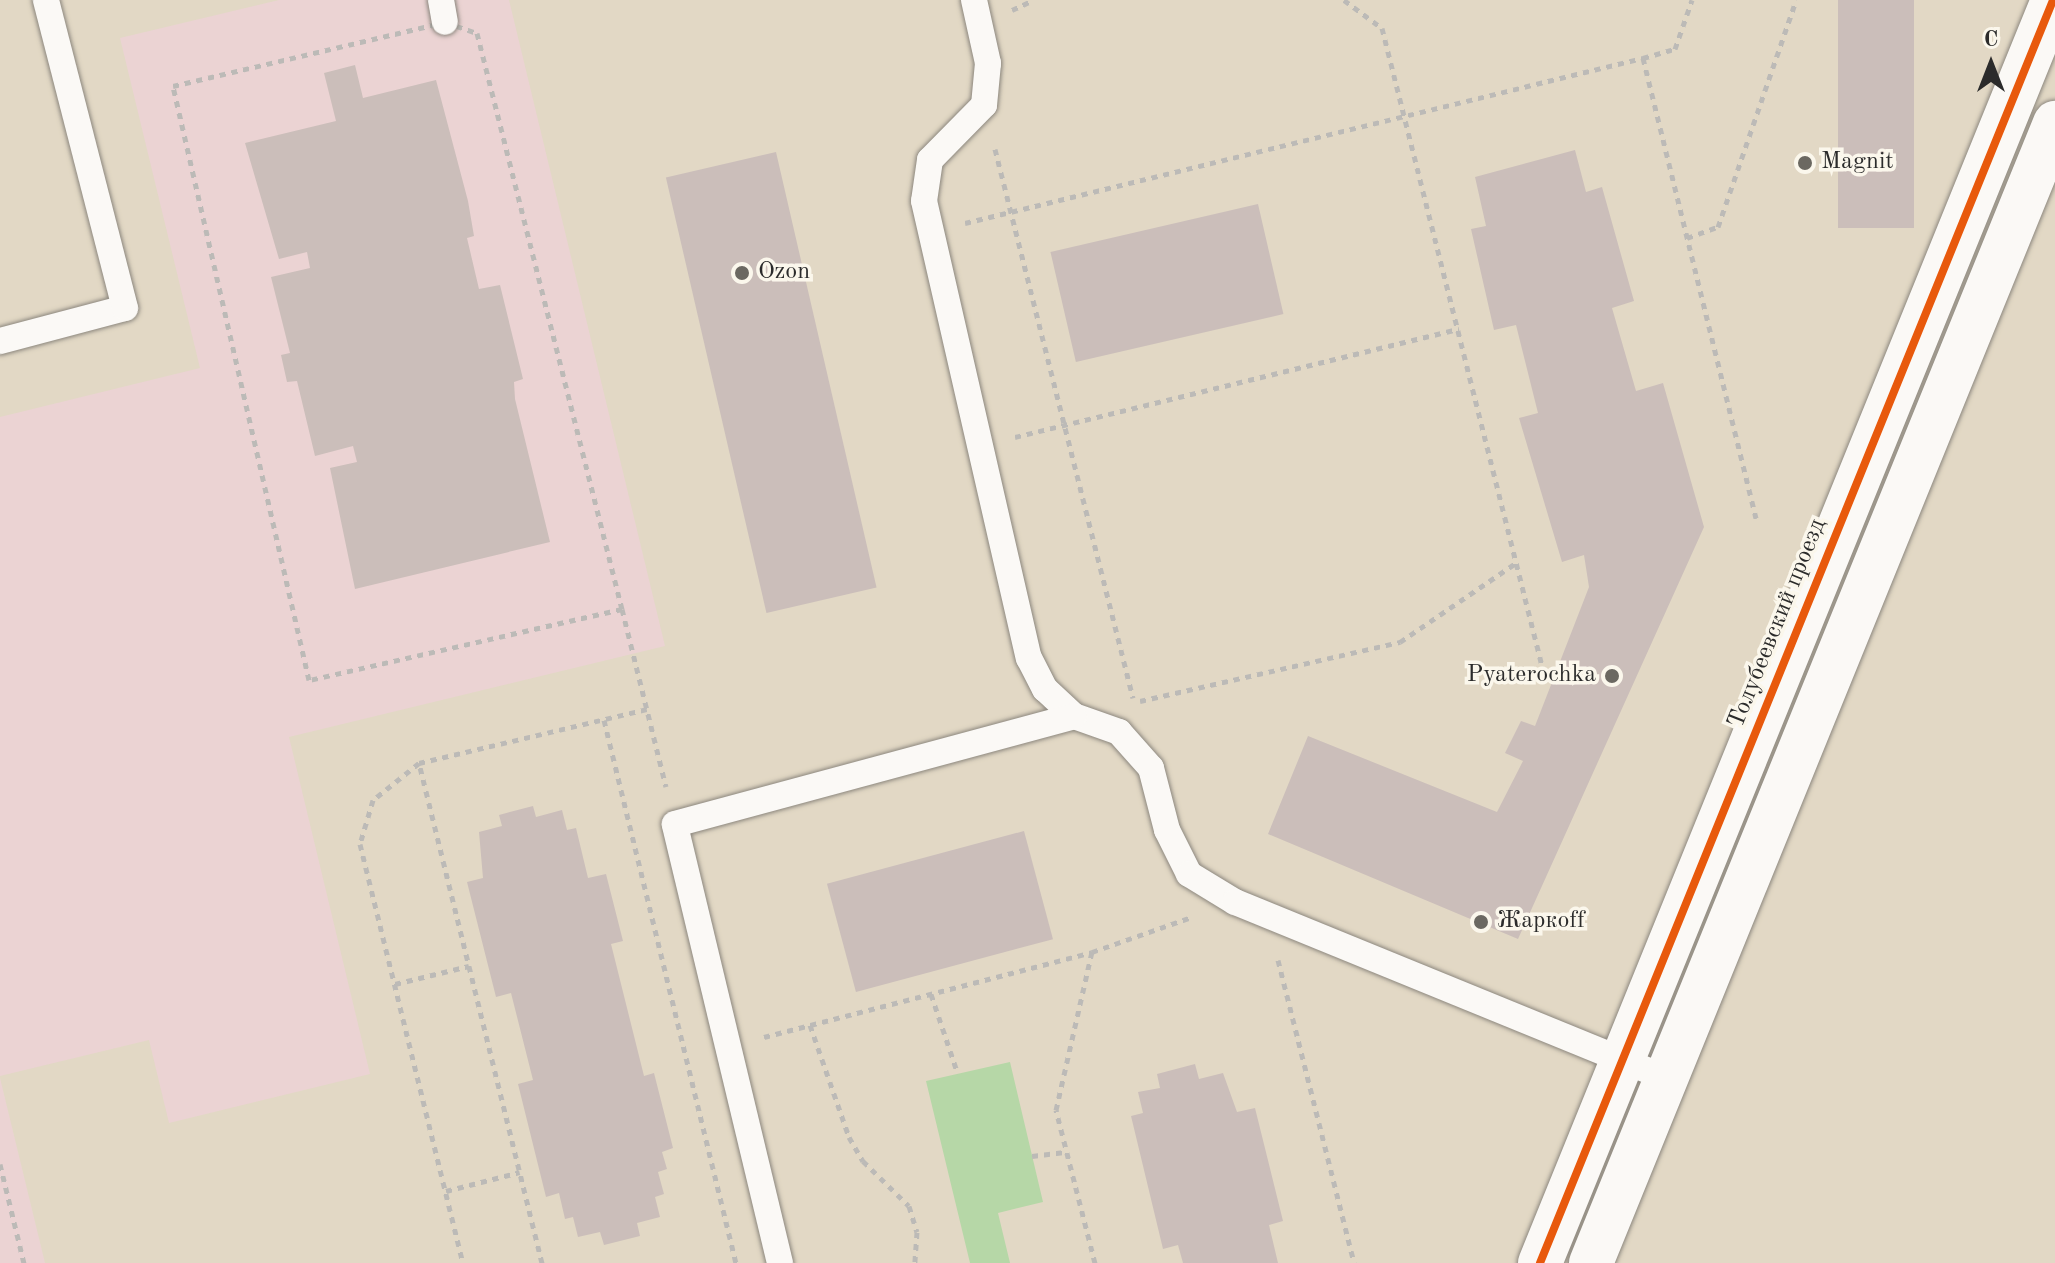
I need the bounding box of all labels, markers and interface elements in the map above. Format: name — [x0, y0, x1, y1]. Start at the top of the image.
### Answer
north arrow — [1951, 24, 2031, 104]
text: С — [1984, 29, 1998, 51]
place label: Magnit — [1821, 149, 1894, 177]
marker: Magnit — [1796, 154, 1814, 172]
place label: Ozon — [758, 259, 810, 287]
marker: Ozon — [733, 264, 751, 282]
street label: Толубеевский проезд — [1723, 515, 1833, 733]
place label: Pyaterochka — [1467, 662, 1596, 690]
marker: Pyaterochka — [1603, 667, 1621, 685]
place label: Жаркoff — [1497, 908, 1585, 936]
marker: Жаркoff — [1472, 913, 1490, 931]

